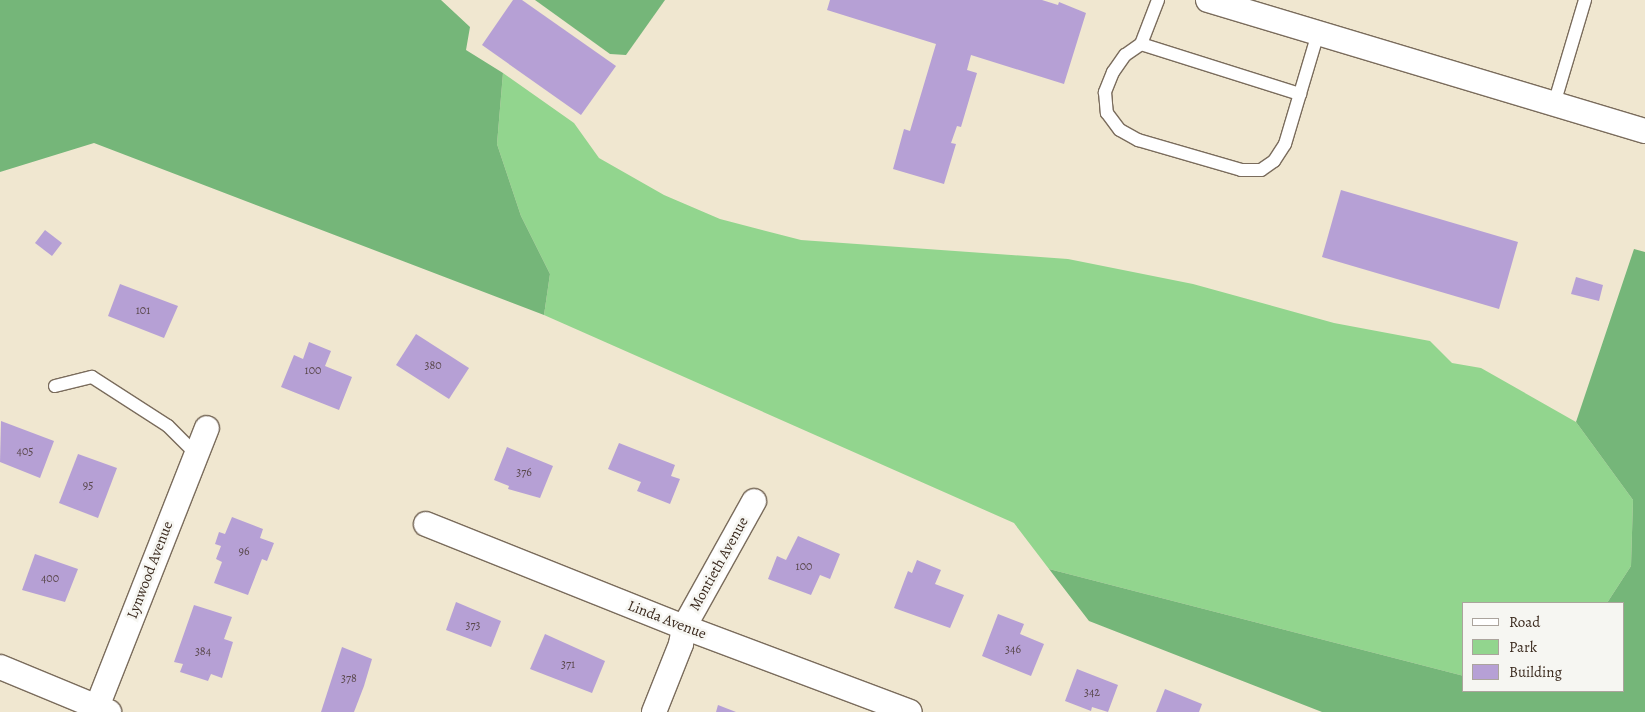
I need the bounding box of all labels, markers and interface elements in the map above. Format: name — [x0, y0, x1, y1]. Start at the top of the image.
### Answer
house number: 101 — [136, 304, 150, 318]
house number: 380 — [424, 359, 442, 373]
house number: 100 — [305, 364, 321, 378]
house number: 405 — [17, 445, 33, 459]
house number: 376 — [516, 466, 532, 480]
house number: 95 — [83, 479, 93, 493]
street label: Montieth Avenue — [686, 514, 752, 614]
street label: Lynwood Avenue — [123, 519, 177, 621]
house number: 96 — [238, 545, 250, 559]
house number: 100 — [796, 560, 812, 574]
house number: 400 — [41, 572, 59, 586]
street label: Linda Avenue — [625, 597, 709, 643]
legend — [1462, 602, 1625, 692]
text: Road — [1509, 612, 1540, 632]
house number: 373 — [465, 619, 481, 633]
text: Park — [1509, 637, 1537, 657]
house number: 346 — [1005, 643, 1021, 657]
house number: 384 — [195, 645, 211, 659]
house number: 371 — [561, 658, 575, 672]
text: Building — [1509, 662, 1562, 682]
house number: 378 — [341, 672, 357, 686]
house number: 342 — [1084, 686, 1100, 700]

